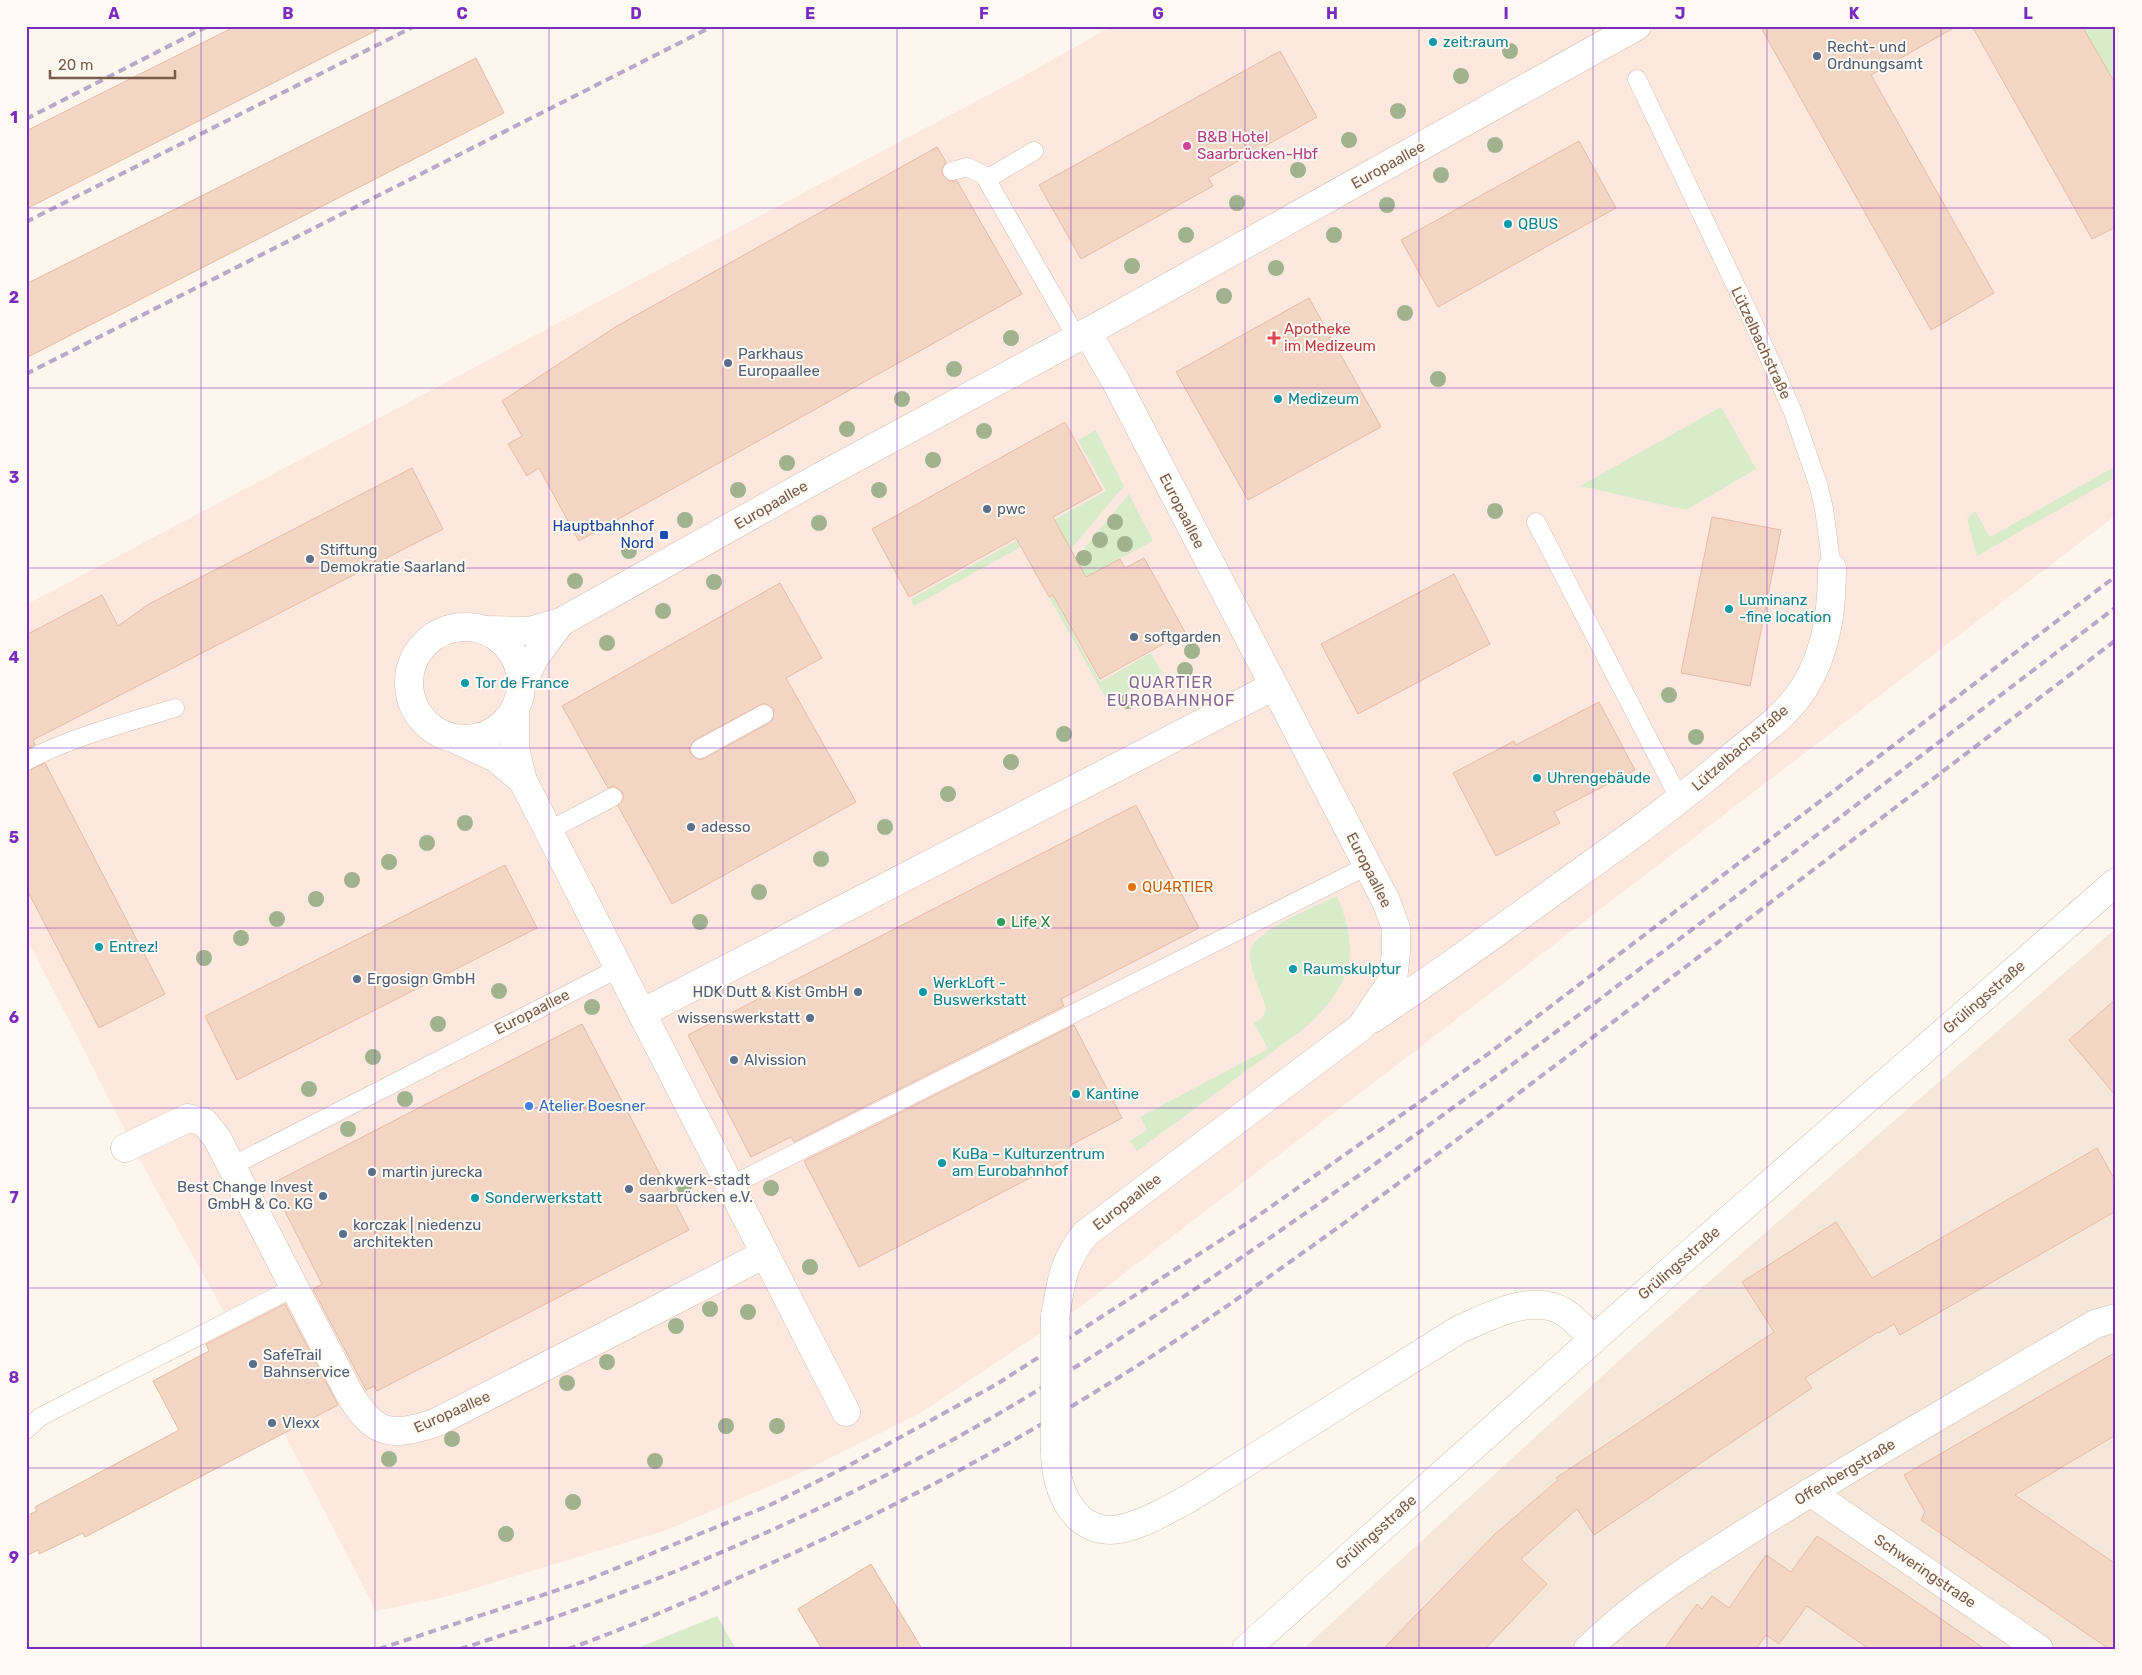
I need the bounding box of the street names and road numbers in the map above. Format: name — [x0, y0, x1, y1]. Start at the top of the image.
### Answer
street label: Europaallee — [1348, 137, 1428, 193]
street label: Lützelbachstraße — [1727, 284, 1795, 402]
street label: Europaallee — [1155, 470, 1209, 552]
street label: Europaallee — [731, 477, 811, 533]
street label: Lützelbachstraße — [1688, 701, 1792, 795]
street label: Europaallee — [1342, 829, 1396, 911]
street label: Grülingsstraße — [1939, 957, 2029, 1037]
street label: Europaallee — [491, 985, 573, 1039]
street label: Europaallee — [1089, 1170, 1165, 1234]
street label: Grülingsstraße — [1634, 1223, 1724, 1303]
street label: Europaallee — [411, 1387, 493, 1437]
street label: Offenbergstraße — [1791, 1435, 1899, 1509]
street label: Grülingsstraße — [1332, 1491, 1420, 1573]
street label: Schweringstraße — [1871, 1530, 1979, 1612]

